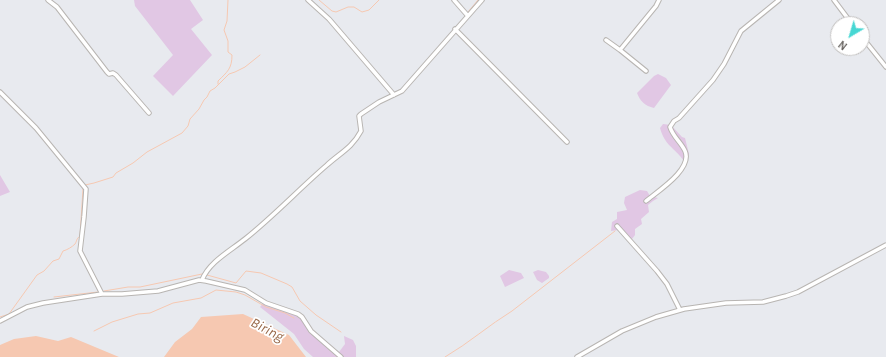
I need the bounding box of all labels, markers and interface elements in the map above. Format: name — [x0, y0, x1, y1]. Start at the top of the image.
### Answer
north arrow — [830, 16, 870, 56]
text: N — [836, 38, 850, 53]
water label: Biring — [248, 314, 286, 346]

